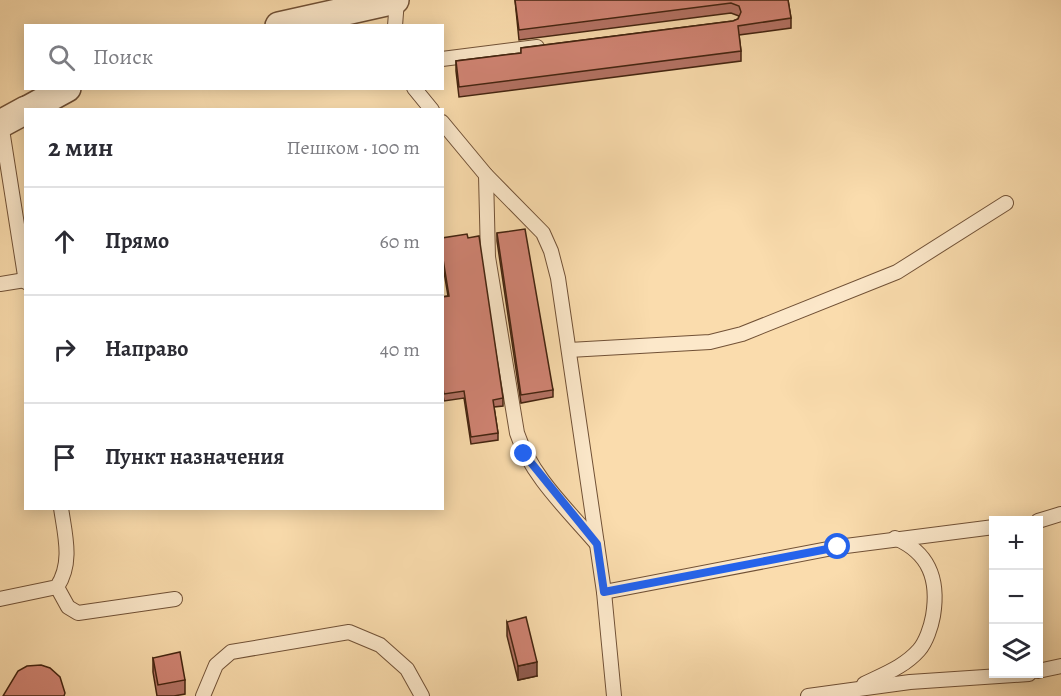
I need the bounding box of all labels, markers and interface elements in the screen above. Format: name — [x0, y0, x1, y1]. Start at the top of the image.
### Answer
search box — [24, 24, 444, 90]
icon: search — [45, 41, 78, 74]
text: Поиск — [93, 42, 153, 72]
text: 2 мин — [48, 130, 113, 165]
text: Пешком · 100 m — [287, 134, 420, 161]
icon: ahead — [48, 225, 81, 258]
text: Прямо — [105, 226, 169, 256]
text: 60 m — [380, 228, 420, 255]
icon: right — [48, 333, 81, 366]
text: Направо — [105, 334, 188, 364]
text: 40 m — [380, 336, 420, 363]
route end — [510, 440, 536, 466]
icon: arrive — [48, 441, 81, 474]
text: Пункт назначения — [105, 442, 284, 472]
map controls — [989, 516, 1043, 678]
button: + — [989, 516, 1043, 570]
route start — [824, 533, 850, 559]
button: − — [989, 570, 1043, 624]
button: layers — [989, 624, 1043, 678]

